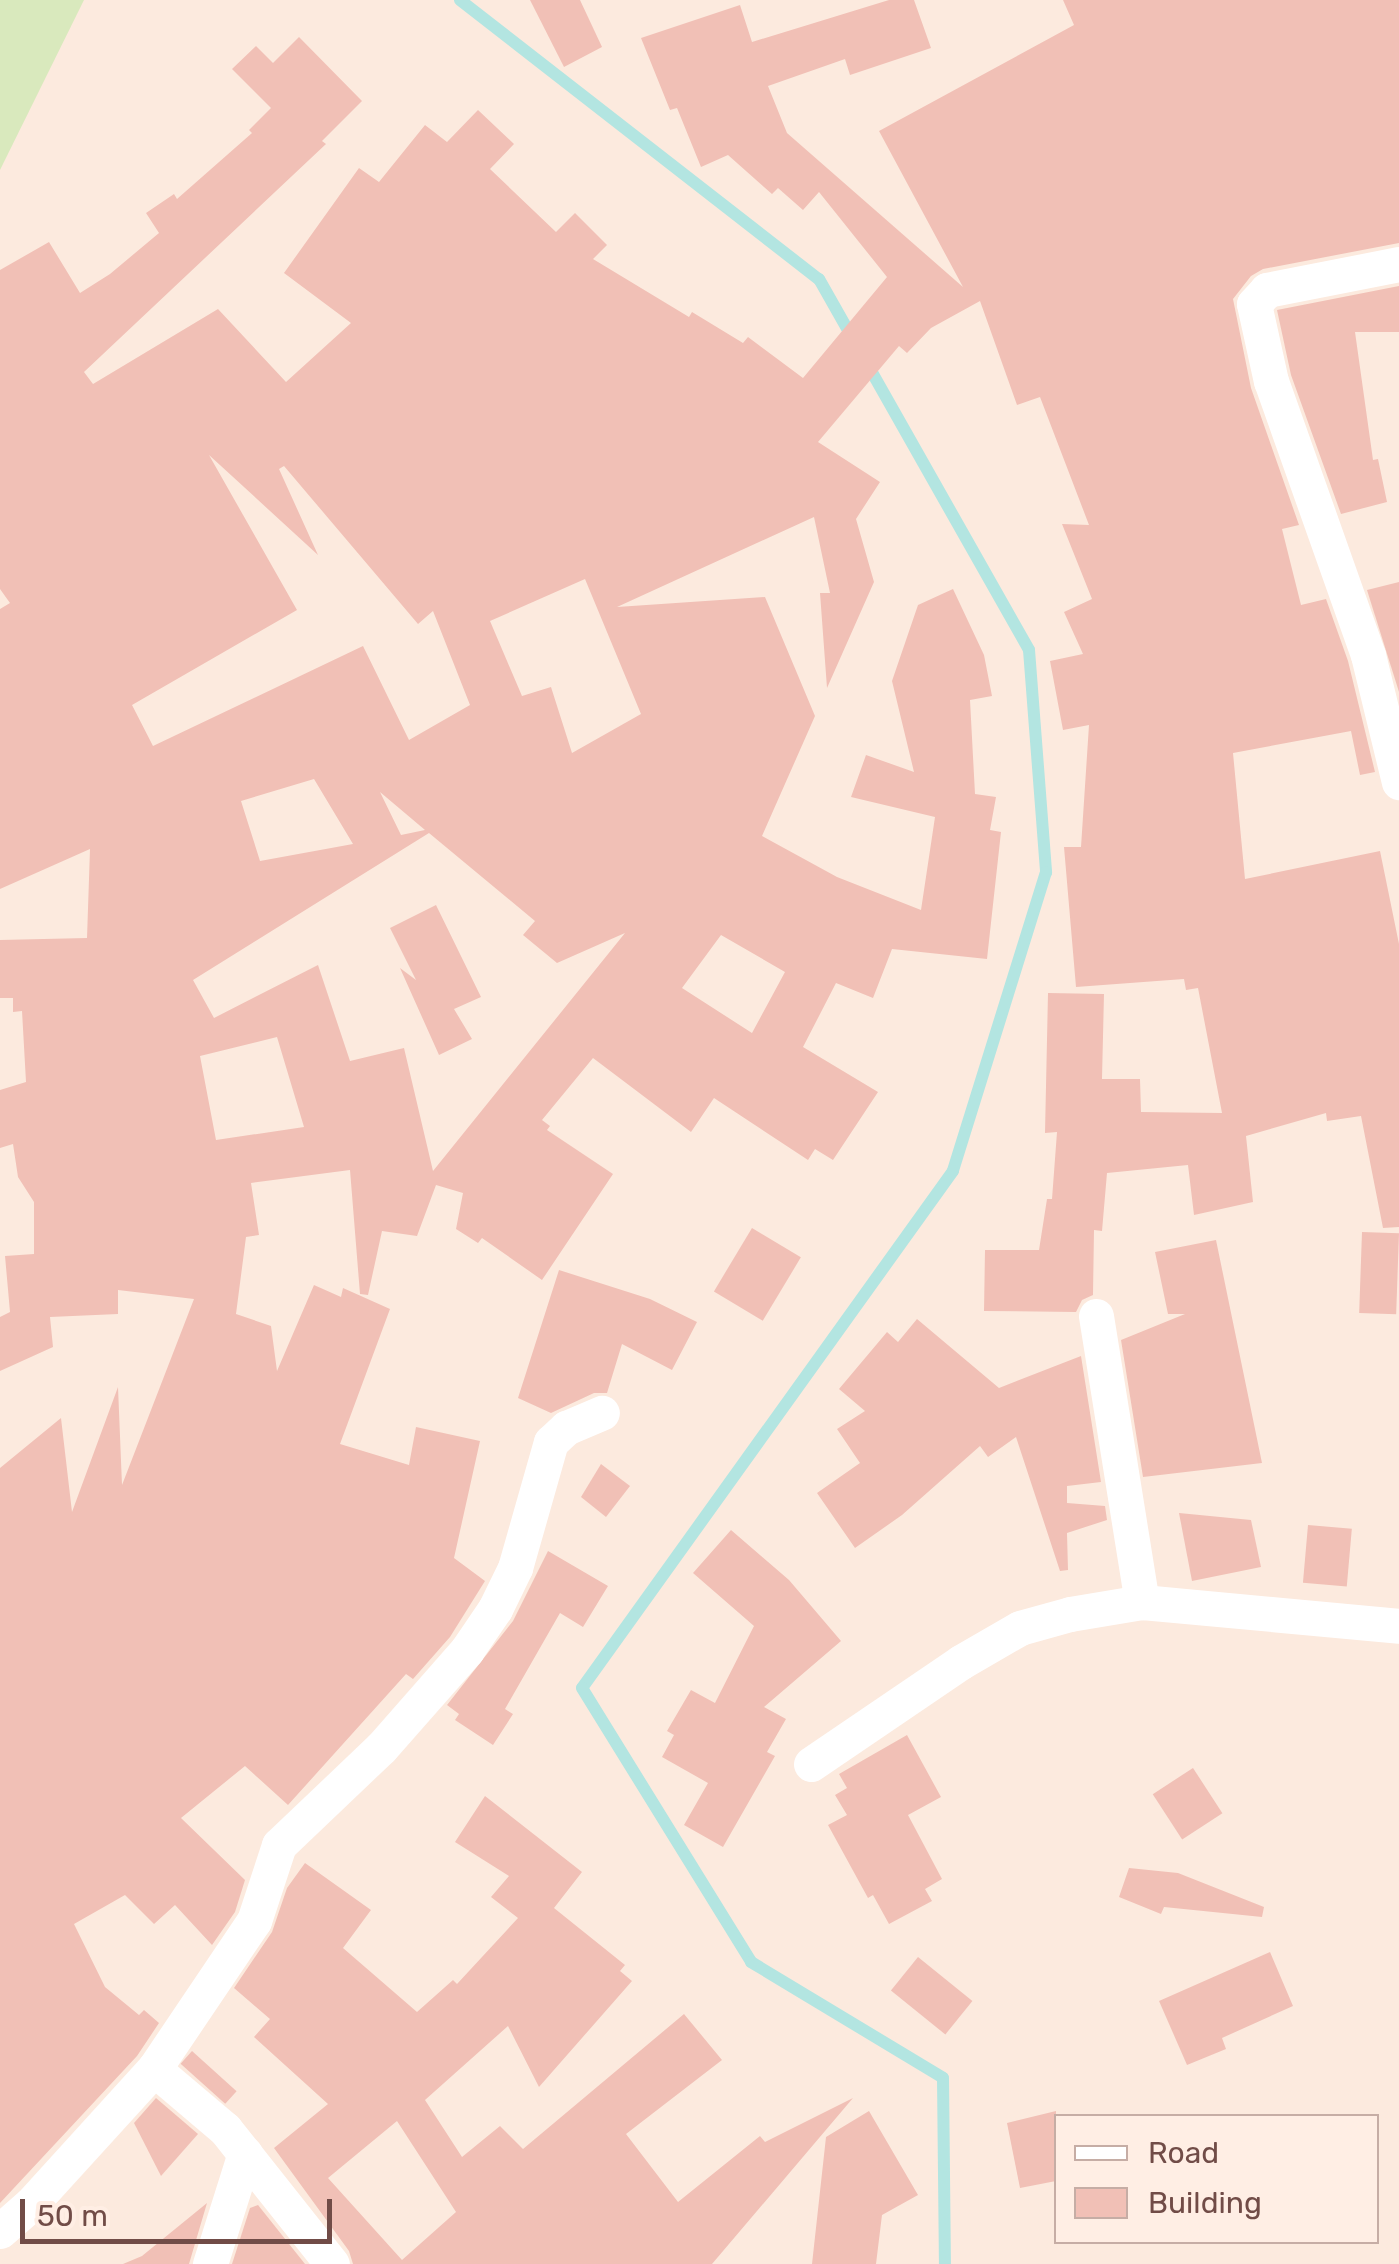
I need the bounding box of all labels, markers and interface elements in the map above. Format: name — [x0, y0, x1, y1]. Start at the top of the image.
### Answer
legend — [1054, 2114, 1379, 2244]
text: Road — [1148, 2135, 1219, 2171]
scale bar — [25, 2179, 338, 2241]
text: Building — [1148, 2185, 1262, 2221]
text: 50 m — [37, 2198, 108, 2234]

